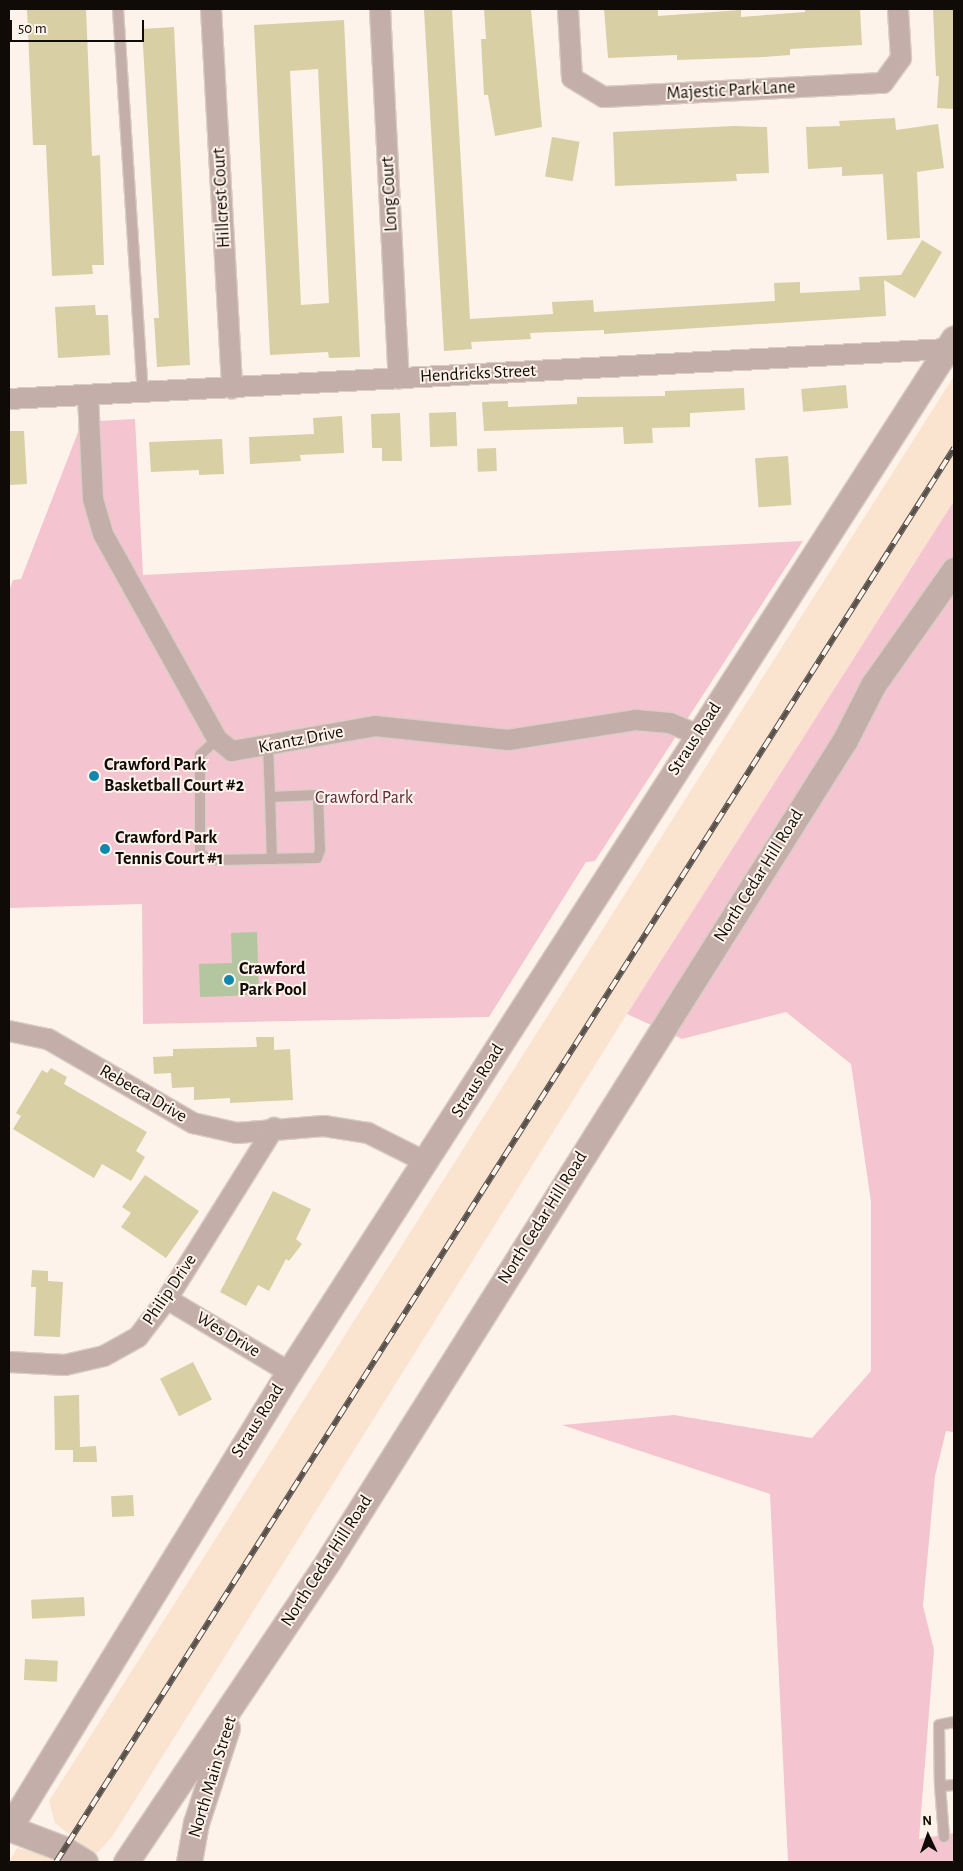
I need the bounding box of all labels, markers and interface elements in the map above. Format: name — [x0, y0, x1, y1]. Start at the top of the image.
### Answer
scale bar — [12, 10, 146, 42]
text: 50 m — [18, 21, 47, 36]
street label: Majestic Park Lane — [666, 77, 796, 105]
street label: Hillcrest Court — [209, 147, 235, 249]
street label: Long Court — [377, 156, 403, 232]
street label: Hendricks Street — [419, 360, 537, 388]
street label: Straus Road — [663, 698, 727, 780]
street label: Krantz Drive — [257, 721, 345, 759]
place label: Crawford Park Basketball Court #2 — [104, 755, 244, 798]
marker: Crawford Park Basketball Court #2 — [88, 770, 100, 782]
park label: Crawford Park — [315, 787, 413, 809]
street label: North Cedar Hill Road — [709, 806, 809, 946]
place label: Crawford Park Tennis Court #1 — [115, 828, 223, 871]
marker: Crawford Park Tennis Court #1 — [99, 843, 111, 855]
place label: Crawford Park Pool — [239, 959, 307, 1002]
marker: Crawford Park Pool — [223, 974, 235, 986]
street label: Straus Road — [447, 1040, 509, 1122]
street label: Rebecca Drive — [95, 1060, 191, 1128]
street label: North Cedar Hill Road — [493, 1148, 593, 1288]
street label: Philip Drive — [138, 1250, 202, 1330]
street label: Wes Drive — [192, 1308, 264, 1362]
street label: Straus Road — [227, 1380, 289, 1462]
street label: North Cedar Hill Road — [276, 1491, 378, 1631]
street label: North Main Street — [184, 1714, 242, 1840]
north arrow — [903, 1811, 953, 1861]
text: N — [922, 1814, 932, 1828]

